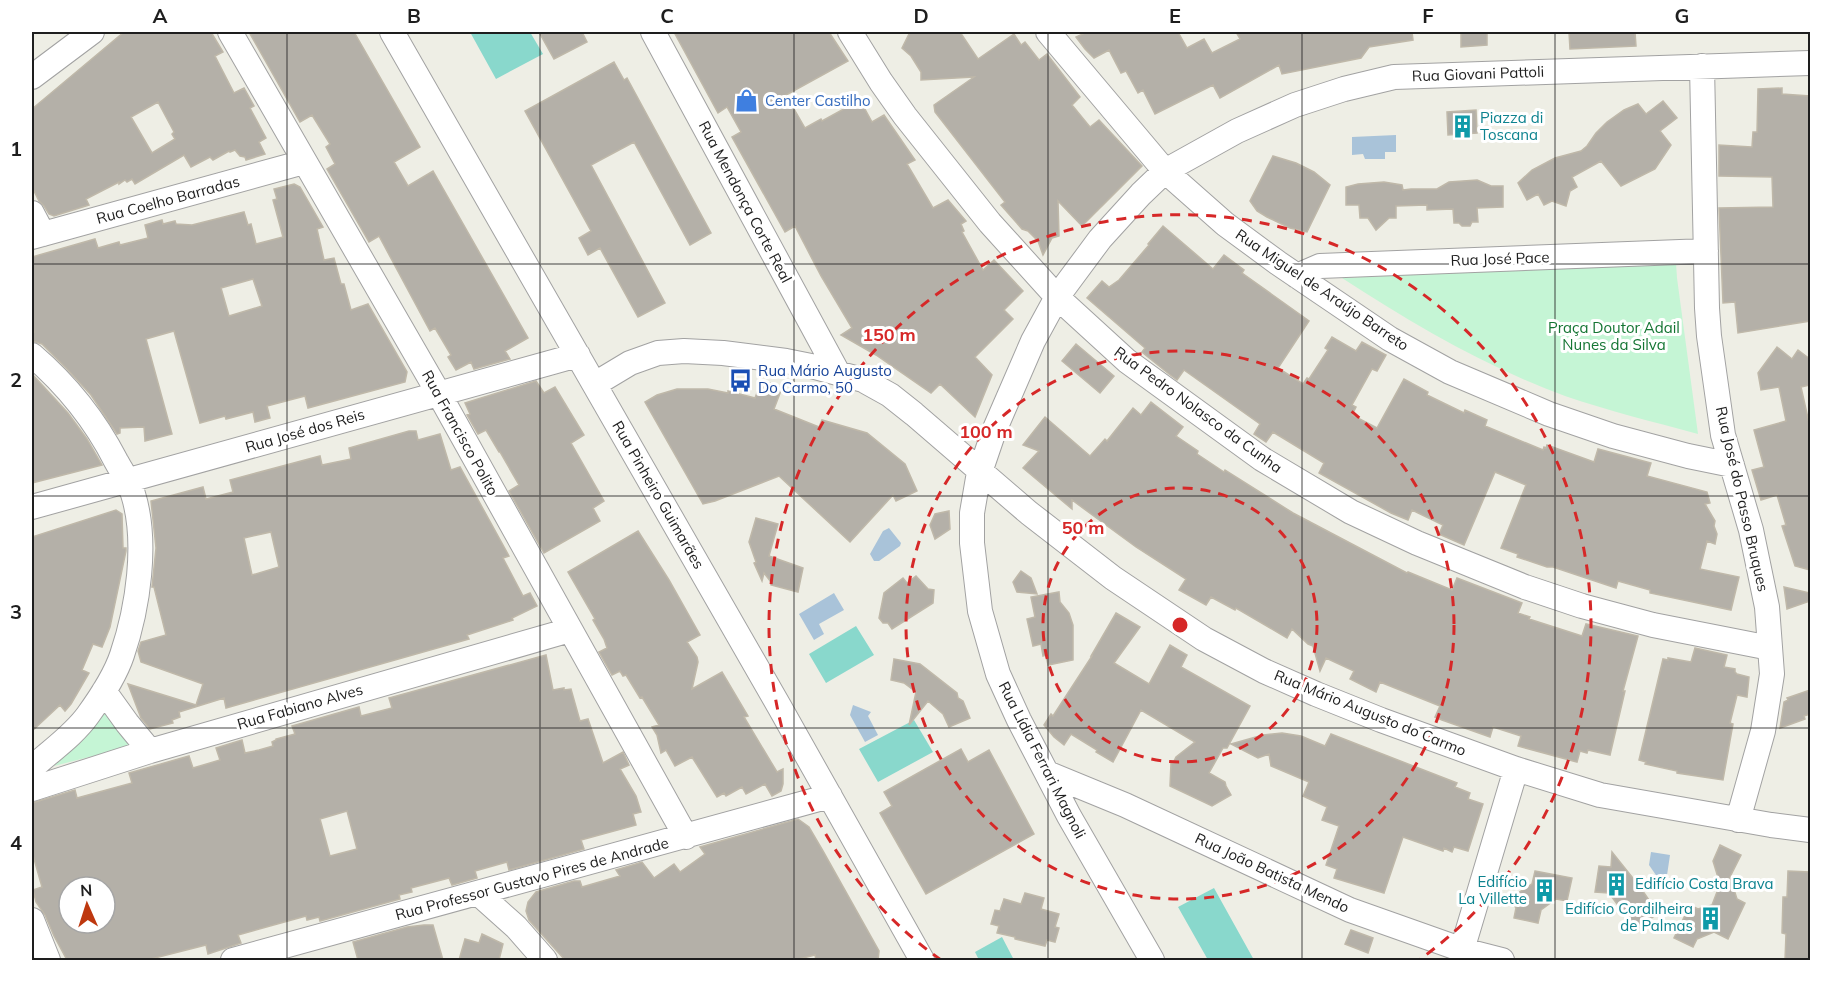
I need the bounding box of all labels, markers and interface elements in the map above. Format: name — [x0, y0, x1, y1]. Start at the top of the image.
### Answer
text: A — [153, 3, 168, 28]
text: B — [407, 3, 421, 28]
text: C — [660, 3, 674, 28]
text: D — [913, 3, 929, 28]
text: E — [1169, 3, 1181, 28]
text: F — [1422, 3, 1434, 28]
text: G — [1675, 3, 1689, 28]
street label: Rua Giovani Pattoli — [1412, 62, 1544, 85]
shop icon: Center Castilho — [734, 88, 760, 114]
place label: Center Castilho — [765, 91, 871, 110]
place label: Piazza di Toscana — [1480, 108, 1543, 144]
building icon: Piazza di Toscana — [1449, 114, 1475, 140]
street label: Rua Mendonça Corte Real — [695, 118, 796, 286]
text: 1 — [10, 136, 22, 161]
street label: Rua Coelho Barradas — [94, 171, 242, 228]
street label: Rua Miguel de Araújo Barreto — [1232, 224, 1412, 355]
street label: Rua José Pace — [1450, 247, 1550, 270]
park label: Praça Doutor Adail Nunes da Silva — [1548, 318, 1680, 354]
text: 150 m — [862, 323, 916, 346]
street label: Rua Pedro Nolasco da Cunha — [1111, 342, 1286, 477]
place label: Rua Mário Augusto Do Carmo, 50 — [758, 361, 892, 397]
text: 2 — [10, 367, 22, 392]
street label: Rua Francisco Polito — [418, 367, 503, 499]
bus stop icon: Rua Mário Augusto Do Carmo, 50 — [727, 367, 753, 393]
street label: Rua José dos Reis — [243, 404, 367, 457]
street label: Rua José do Passo Bruques — [1712, 404, 1773, 593]
street label: Rua Pinheiro Guimarães — [608, 417, 709, 572]
text: 100 m — [959, 420, 1013, 443]
text: 50 m — [1062, 516, 1104, 539]
text: 3 — [10, 599, 22, 624]
centre of rings — [1170, 615, 1190, 635]
street label: Rua Mário Augusto do Carmo — [1271, 665, 1469, 760]
street label: Rua Lídia Ferrari Magnoli — [995, 678, 1090, 841]
street label: Rua Fabiano Alves — [235, 679, 365, 734]
street label: Rua João Batista Mendo — [1192, 828, 1352, 917]
text: 4 — [10, 830, 22, 855]
street label: Rua Professor Gustavo Pires de Andrade — [393, 833, 671, 924]
building icon: Edifício Costa Brava — [1604, 871, 1630, 897]
place label: Edifício La Villette — [1458, 872, 1527, 908]
place label: Edifício Costa Brava — [1635, 874, 1774, 893]
north arrow — [57, 875, 117, 935]
building icon: Edifício La Villette — [1532, 878, 1558, 904]
text: N — [80, 880, 93, 900]
place label: Edifício Cordilheira de Palmas — [1565, 899, 1693, 935]
building icon: Edifício Cordilheira de Palmas — [1698, 905, 1724, 931]

